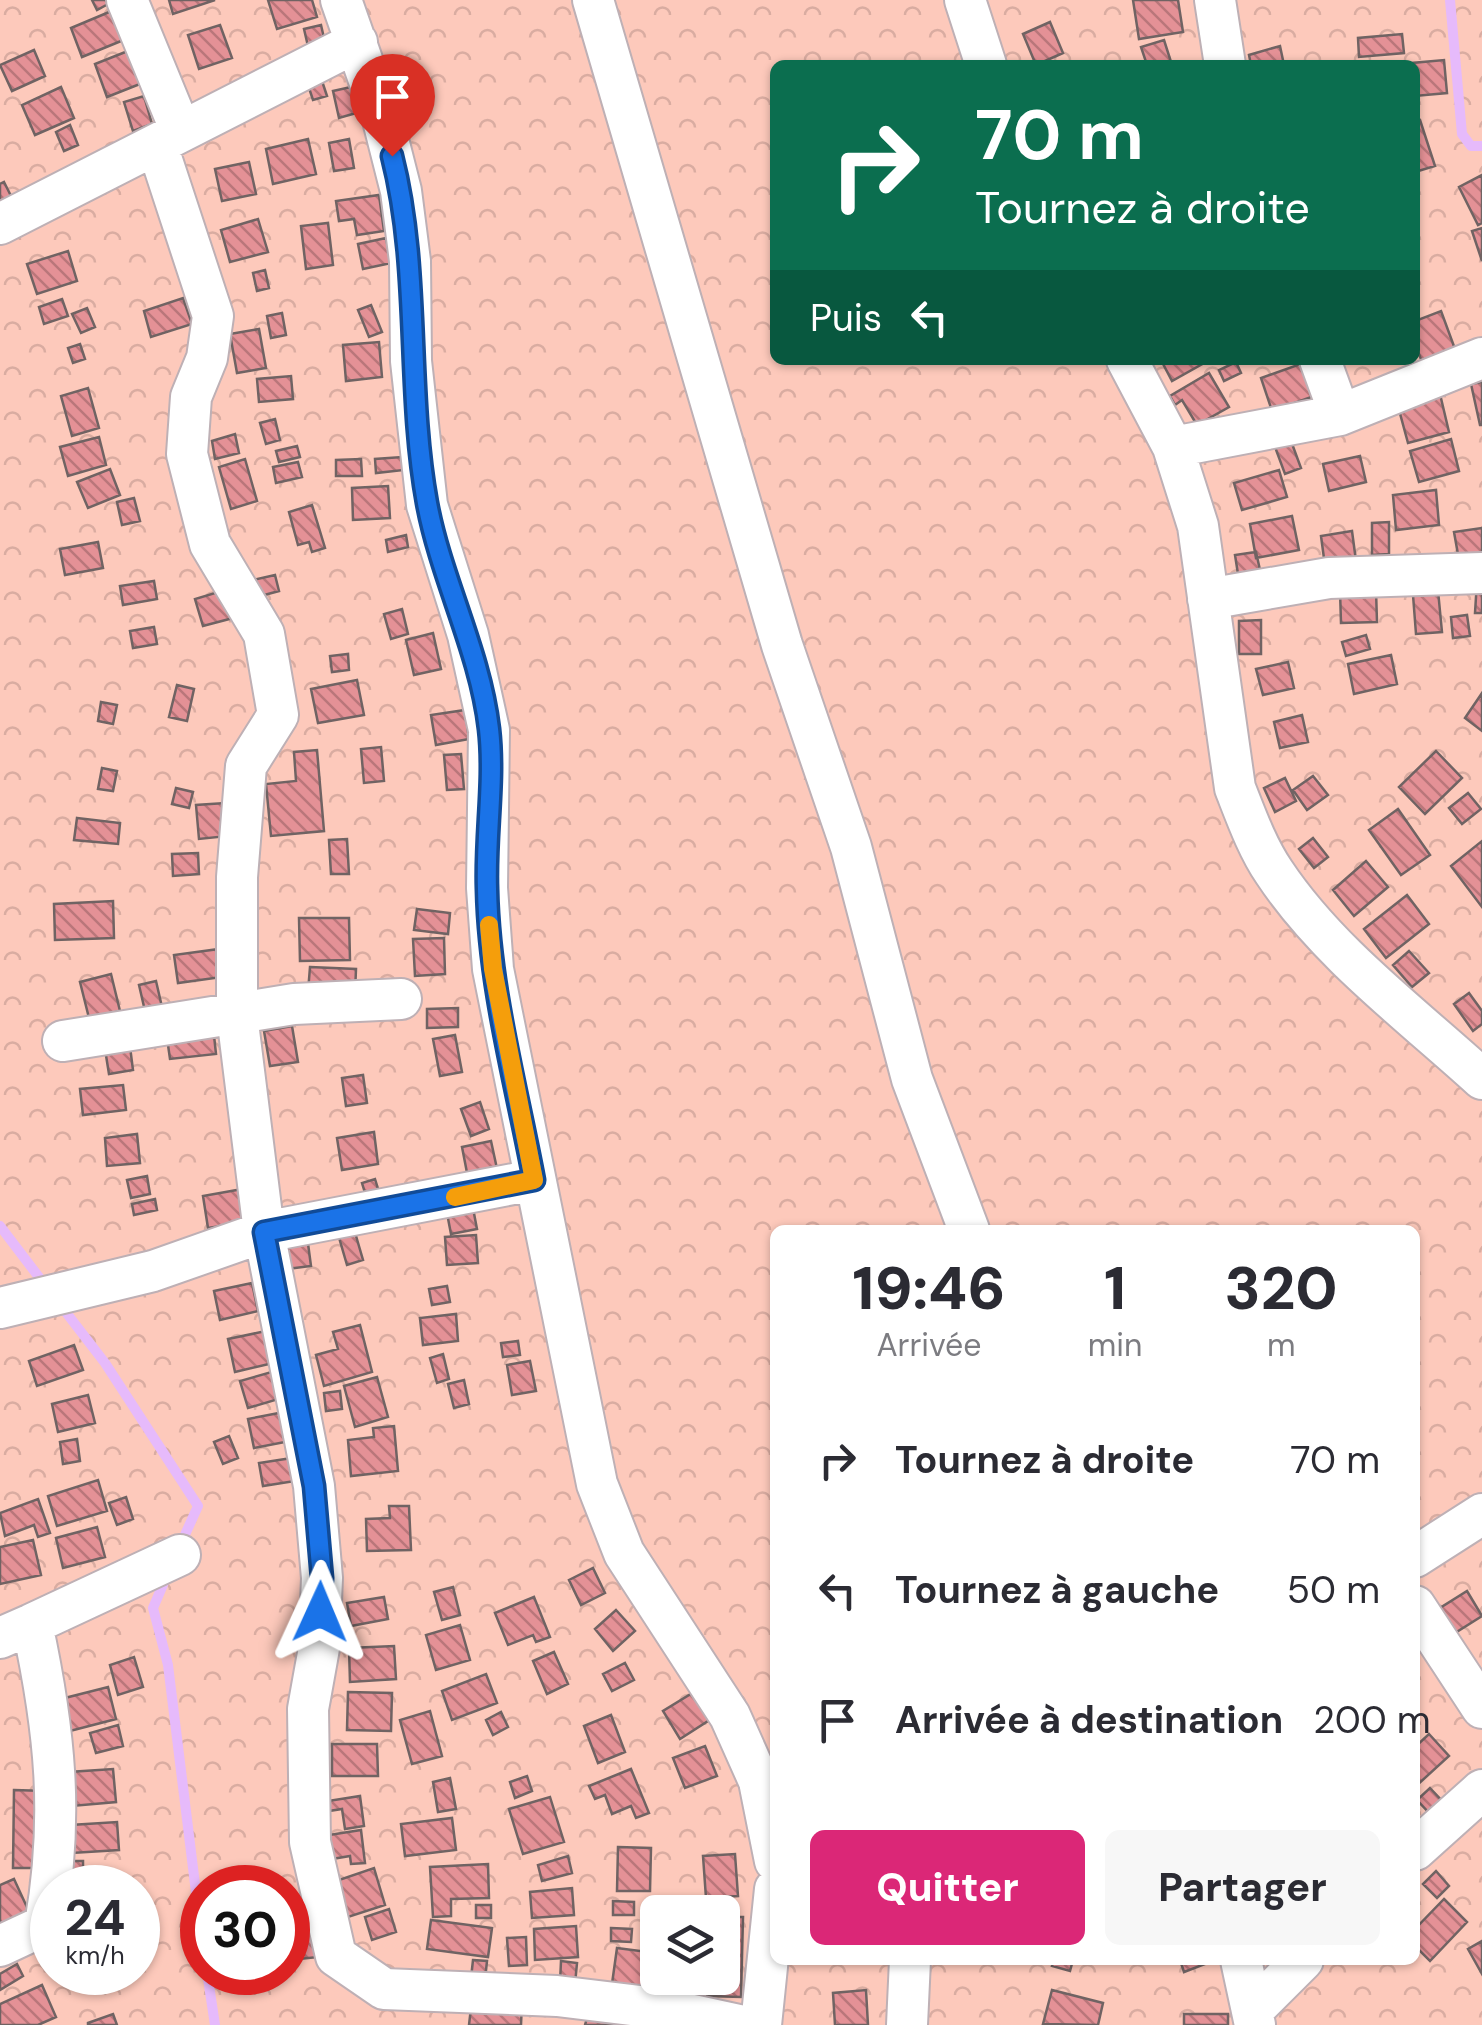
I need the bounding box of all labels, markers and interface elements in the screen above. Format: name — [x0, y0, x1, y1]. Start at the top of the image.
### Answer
pin — [350, 54, 435, 157]
icon: arrive — [365, 69, 420, 124]
text: 70 m — [975, 90, 1144, 181]
icon: right — [810, 100, 940, 230]
text: Tournez à droite — [975, 178, 1310, 237]
icon: left — [902, 290, 957, 345]
text: Puis — [810, 293, 882, 343]
text: 19:46 — [852, 1249, 1006, 1328]
text: 1 — [1104, 1249, 1126, 1328]
text: 320 — [1225, 1249, 1338, 1328]
text: Arrivée — [876, 1324, 981, 1366]
text: min — [1088, 1324, 1142, 1366]
text: m — [1267, 1324, 1295, 1366]
icon: right — [810, 1433, 865, 1488]
text: Tournez à droite — [895, 1435, 1194, 1485]
text: 70 m — [1290, 1435, 1380, 1485]
position arrow — [268, 1560, 372, 1664]
icon: left — [810, 1563, 865, 1618]
text: Tournez à gauche — [895, 1565, 1219, 1615]
text: 50 m — [1287, 1565, 1380, 1615]
icon: arrive — [810, 1693, 865, 1748]
text: Arrivée à destination — [895, 1695, 1283, 1745]
text: 200 m — [1313, 1695, 1431, 1745]
button: Quitter — [810, 1830, 1085, 1945]
button: Partager — [1105, 1830, 1380, 1945]
speed limit sign: 30 — [180, 1865, 310, 1995]
text: 24 — [65, 1885, 126, 1951]
map controls — [640, 1895, 740, 1995]
button: layers — [640, 1895, 740, 1995]
text: km/h — [65, 1939, 125, 1972]

